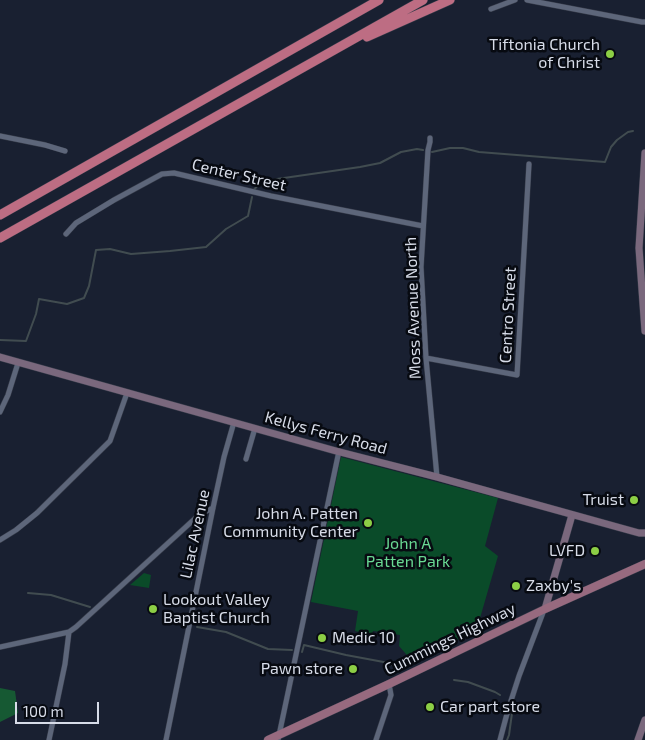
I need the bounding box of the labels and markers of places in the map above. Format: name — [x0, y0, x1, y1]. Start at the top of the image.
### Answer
place label: Tiftonia Church of Christ — [489, 35, 600, 73]
marker: Tiftonia Church of Christ — [604, 48, 616, 60]
place label: Truist — [582, 490, 624, 510]
marker: Truist — [628, 494, 640, 506]
place label: John A. Patten Community Center — [223, 504, 358, 542]
marker: John A. Patten Community Center — [362, 517, 374, 529]
place label: LVFD — [549, 541, 585, 561]
marker: LVFD — [589, 545, 601, 557]
place label: Zaxby's — [526, 576, 581, 596]
marker: Zaxby's — [510, 580, 522, 592]
place label: Lookout Valley Baptist Church — [163, 590, 270, 628]
marker: Lookout Valley Baptist Church — [147, 603, 159, 615]
place label: Medic 10 — [332, 628, 395, 648]
marker: Medic 10 — [316, 632, 328, 644]
place label: Pawn store — [261, 659, 343, 679]
marker: Pawn store — [347, 663, 359, 675]
place label: Car part store — [440, 697, 540, 717]
marker: Car part store — [424, 701, 436, 713]

